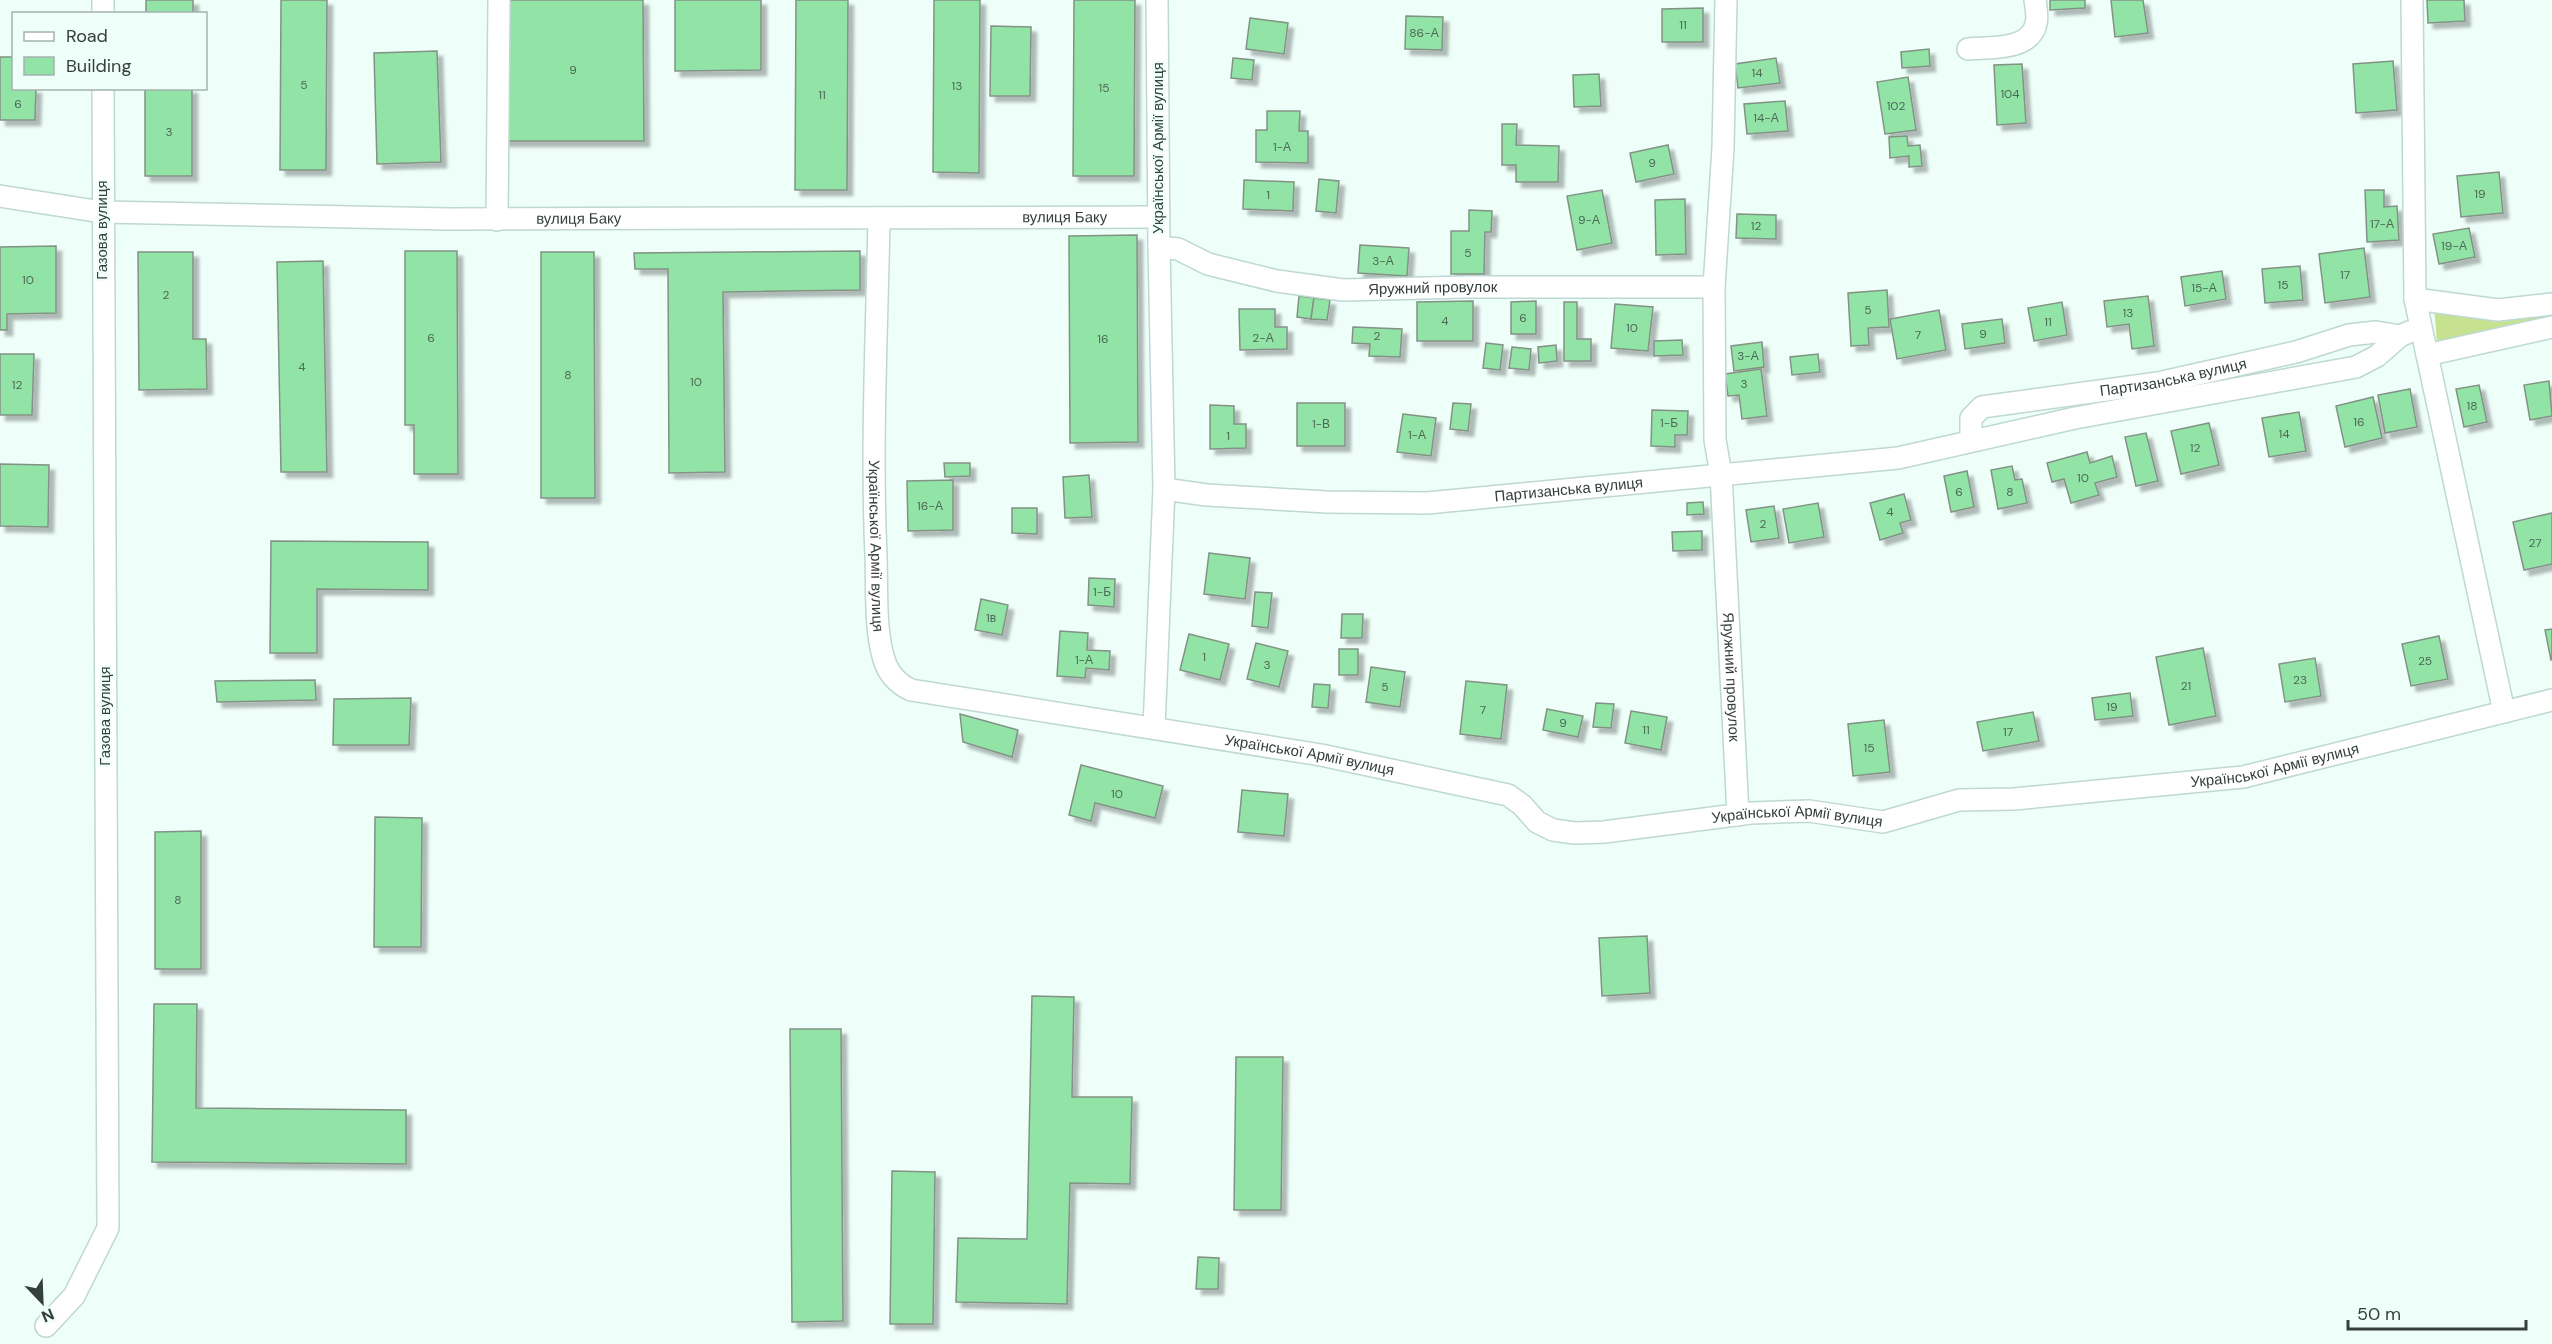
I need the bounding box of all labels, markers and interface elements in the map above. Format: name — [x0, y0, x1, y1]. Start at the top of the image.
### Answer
legend — [12, 12, 207, 90]
house number: 11 — [1679, 17, 1687, 33]
text: Road — [66, 24, 108, 48]
house number: 86-А — [1409, 25, 1439, 41]
text: Building — [66, 54, 131, 78]
house number: 9 — [569, 62, 577, 78]
street label: Української Армії вулиця — [1148, 62, 1168, 234]
house number: 14 — [1751, 65, 1763, 81]
house number: 5 — [300, 77, 308, 93]
house number: 13 — [952, 78, 962, 94]
house number: 15 — [1098, 80, 1110, 96]
house number: 104 — [2000, 86, 2020, 102]
house number: 11 — [818, 87, 826, 103]
house number: 6 — [14, 96, 22, 112]
house number: 102 — [1887, 98, 1905, 114]
house number: 14-А — [1753, 110, 1779, 126]
house number: 3 — [165, 124, 173, 140]
house number: 1-А — [1273, 139, 1291, 155]
house number: 9 — [1648, 155, 1656, 171]
street label: Газова вулиця — [92, 180, 112, 280]
house number: 19 — [2474, 186, 2486, 202]
house number: 1 — [1266, 187, 1270, 203]
street label: вулиця Баку — [1022, 207, 1108, 227]
street label: вулиця Баку — [536, 209, 622, 229]
house number: 9-А — [1578, 212, 1600, 228]
house number: 17-А — [2370, 216, 2394, 232]
house number: 12 — [1751, 218, 1761, 234]
house number: 19-А — [2441, 238, 2467, 254]
house number: 5 — [1464, 245, 1472, 261]
house number: 3-А — [1372, 253, 1394, 269]
house number: 17 — [2340, 267, 2350, 283]
house number: 10 — [22, 272, 34, 288]
street label: Яружний провулок — [1368, 277, 1498, 299]
house number: 15 — [2277, 277, 2289, 293]
house number: 15-А — [2191, 280, 2217, 296]
house number: 2 — [163, 287, 170, 303]
house number: 5 — [1864, 302, 1872, 318]
house number: 13 — [2123, 305, 2133, 321]
house number: 6 — [1519, 310, 1527, 326]
house number: 4 — [1441, 313, 1449, 329]
house number: 11 — [2044, 314, 2052, 330]
house number: 10 — [1626, 320, 1638, 336]
house number: 9 — [1979, 326, 1987, 342]
house number: 7 — [1915, 327, 1921, 343]
house number: 2 — [1374, 328, 1381, 344]
house number: 6 — [427, 330, 435, 346]
house number: 2-А — [1252, 330, 1274, 346]
house number: 16 — [1097, 331, 1109, 347]
house number: 3-А — [1737, 348, 1759, 364]
street label: Партизанська вулиця — [2098, 353, 2248, 401]
house number: 4 — [298, 359, 306, 375]
house number: 8 — [564, 367, 572, 383]
house number: 10 — [690, 374, 702, 390]
house number: 3 — [1740, 376, 1748, 392]
house number: 12 — [12, 377, 22, 393]
house number: 18 — [2466, 398, 2478, 414]
house number: 16 — [2353, 414, 2365, 430]
house number: 1-Б — [1660, 415, 1678, 431]
house number: 1-В — [1312, 416, 1330, 432]
house number: 14 — [2278, 426, 2290, 442]
house number: 1-А — [1408, 427, 1426, 443]
house number: 1 — [1226, 428, 1230, 444]
house number: 12 — [2190, 440, 2200, 456]
street label: Української Армії вулиця — [864, 460, 889, 633]
house number: 10 — [2077, 470, 2089, 486]
street label: Партизанська вулиця — [1494, 472, 1644, 507]
house number: 6 — [1955, 484, 1963, 500]
house number: 8 — [2006, 484, 2014, 500]
house number: 16-А — [917, 498, 943, 514]
house number: 4 — [1886, 504, 1894, 520]
house number: 2 — [1760, 516, 1767, 532]
house number: 27 — [2528, 535, 2542, 551]
house number: 1-Б — [1093, 584, 1111, 600]
house number: 1в — [986, 610, 996, 626]
street label: Яружний провулок — [1718, 612, 1744, 742]
house number: 1 — [1202, 649, 1206, 665]
house number: 1-А — [1075, 652, 1093, 668]
house number: 25 — [2418, 653, 2432, 669]
house number: 3 — [1263, 657, 1271, 673]
street label: Газова вулиця — [95, 666, 115, 766]
house number: 23 — [2293, 672, 2307, 688]
house number: 21 — [2181, 678, 2191, 694]
house number: 5 — [1381, 679, 1389, 695]
house number: 19 — [2106, 699, 2118, 715]
house number: 7 — [1480, 702, 1486, 718]
house number: 9 — [1559, 715, 1567, 731]
house number: 11 — [1642, 722, 1650, 738]
house number: 17 — [2003, 724, 2013, 740]
street label: Української Армії вулиця — [1223, 730, 1396, 780]
street label: Української Армії вулиця — [2190, 738, 2361, 792]
house number: 15 — [1863, 740, 1875, 756]
house number: 10 — [1111, 786, 1123, 802]
street label: Української Армії вулиця — [1710, 801, 1884, 832]
house number: 8 — [174, 892, 182, 908]
north arrow — [12, 1272, 72, 1332]
scale bar — [2348, 1293, 2526, 1331]
text: 50 m — [2357, 1302, 2401, 1326]
text: N — [38, 1303, 57, 1327]

